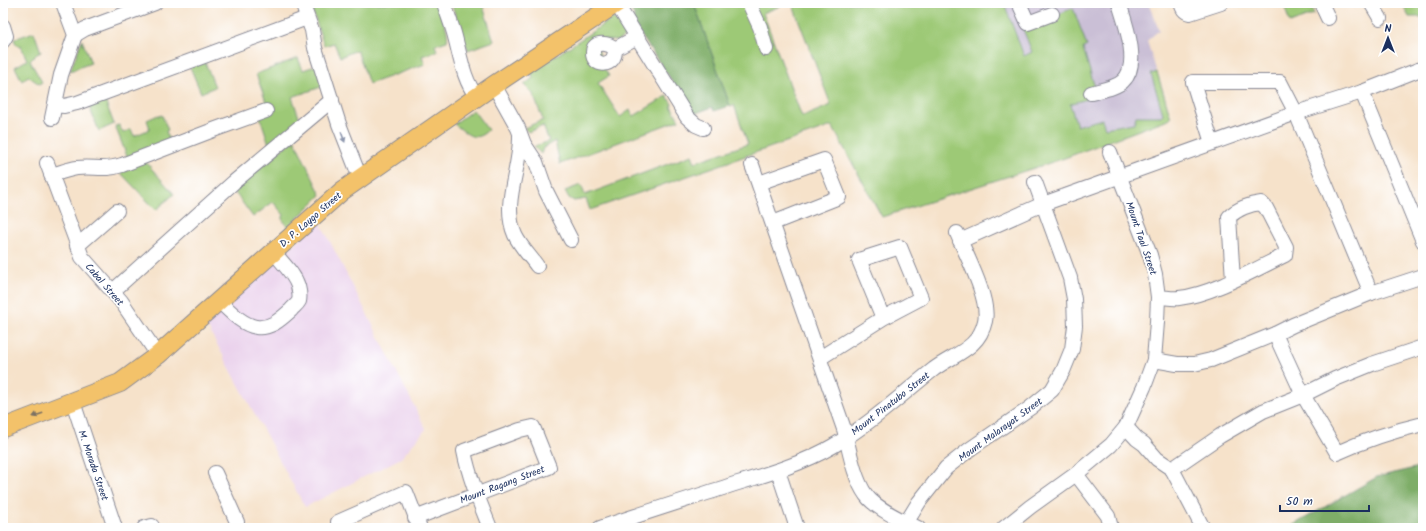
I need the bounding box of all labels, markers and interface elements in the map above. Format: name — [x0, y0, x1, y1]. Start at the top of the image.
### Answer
north arrow — [1368, 18, 1408, 58]
text: N — [1385, 20, 1392, 38]
one-way arrow — [341, 131, 347, 143]
street label: D. P. Laygo Street — [276, 188, 345, 251]
street label: Mount Taal Street — [1121, 199, 1161, 277]
street label: Cabal Street — [81, 260, 128, 310]
street label: Mount Pinatubo Street — [848, 368, 934, 440]
street label: Mount Malarayat Street — [955, 394, 1046, 466]
one-way arrow — [31, 412, 43, 418]
street label: M. Morada Street — [73, 428, 113, 503]
street label: Mount Ragang Street — [458, 461, 547, 509]
scale bar — [1280, 487, 1369, 513]
text: 50 m — [1286, 492, 1313, 511]

